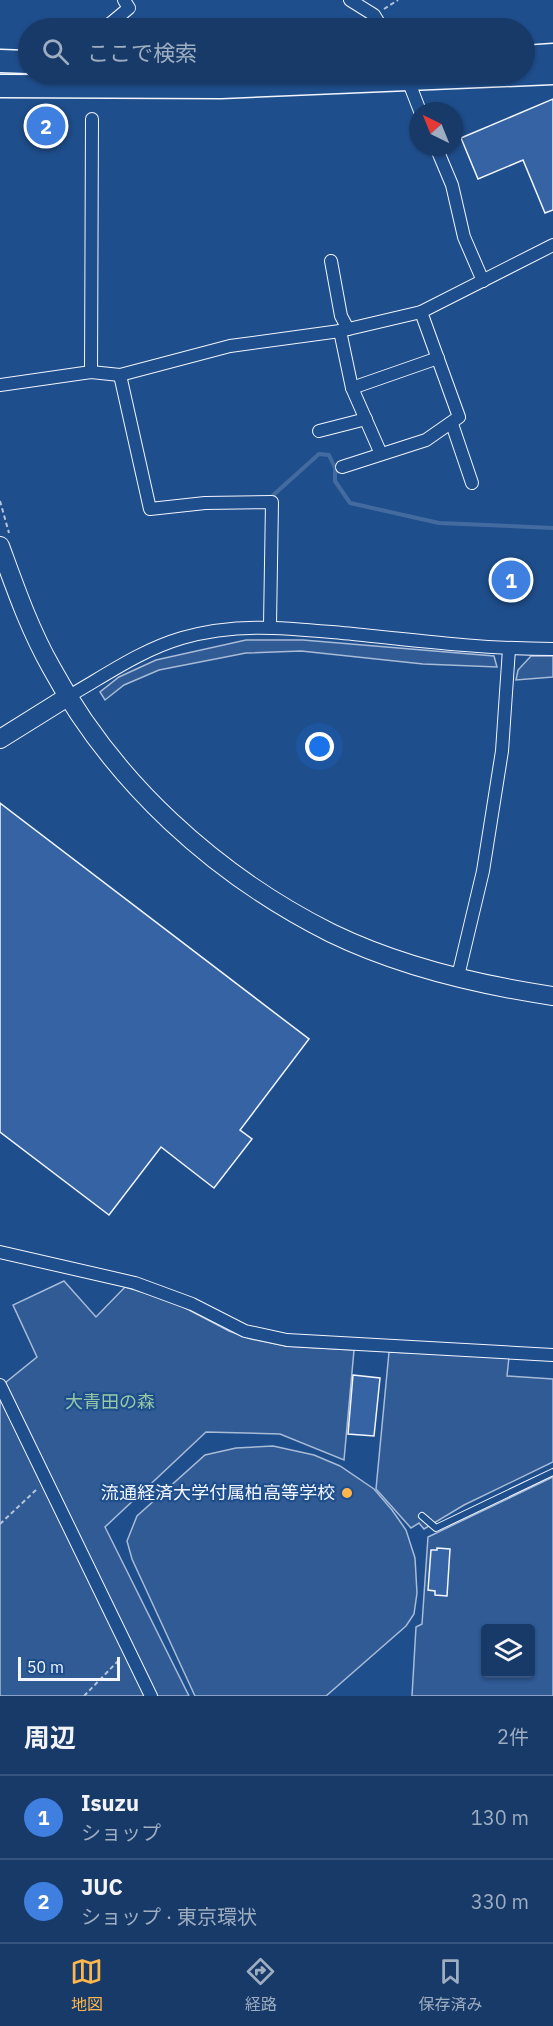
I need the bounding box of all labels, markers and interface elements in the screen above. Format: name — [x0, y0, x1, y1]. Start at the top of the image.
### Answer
search box — [18, 18, 535, 84]
icon: search — [39, 35, 72, 68]
text: ここで検索 — [87, 38, 197, 67]
north arrow — [409, 102, 463, 156]
pin: 2 — [26, 104, 66, 148]
pin: 1 — [492, 558, 530, 602]
your location — [305, 732, 334, 761]
park label: 大青田の森 — [65, 1390, 155, 1413]
place label: 流通経済大学付属柏高等学校 — [101, 1481, 335, 1504]
marker: 流通経済大学付属柏高等学校 — [340, 1486, 354, 1500]
map controls — [481, 1624, 535, 1678]
button: layers — [481, 1624, 535, 1678]
scale bar — [18, 1654, 120, 1682]
text: 50 m — [27, 1657, 64, 1677]
text: 周辺 — [24, 1720, 76, 1754]
text: 2件 — [497, 1723, 529, 1750]
text: Isuzu — [81, 1788, 139, 1817]
text: 1 — [38, 1804, 50, 1831]
text: 130 m — [471, 1804, 529, 1831]
text: ショップ — [81, 1819, 161, 1846]
text: JUC — [81, 1872, 123, 1901]
text: 2 — [38, 1888, 50, 1915]
text: 330 m — [471, 1888, 529, 1915]
text: ショップ · 東京環状 — [81, 1903, 257, 1930]
tab: 地図 — [70, 1955, 103, 2015]
tab: 経路 — [244, 1955, 277, 2015]
tab: 保存済み — [418, 1955, 482, 2015]

